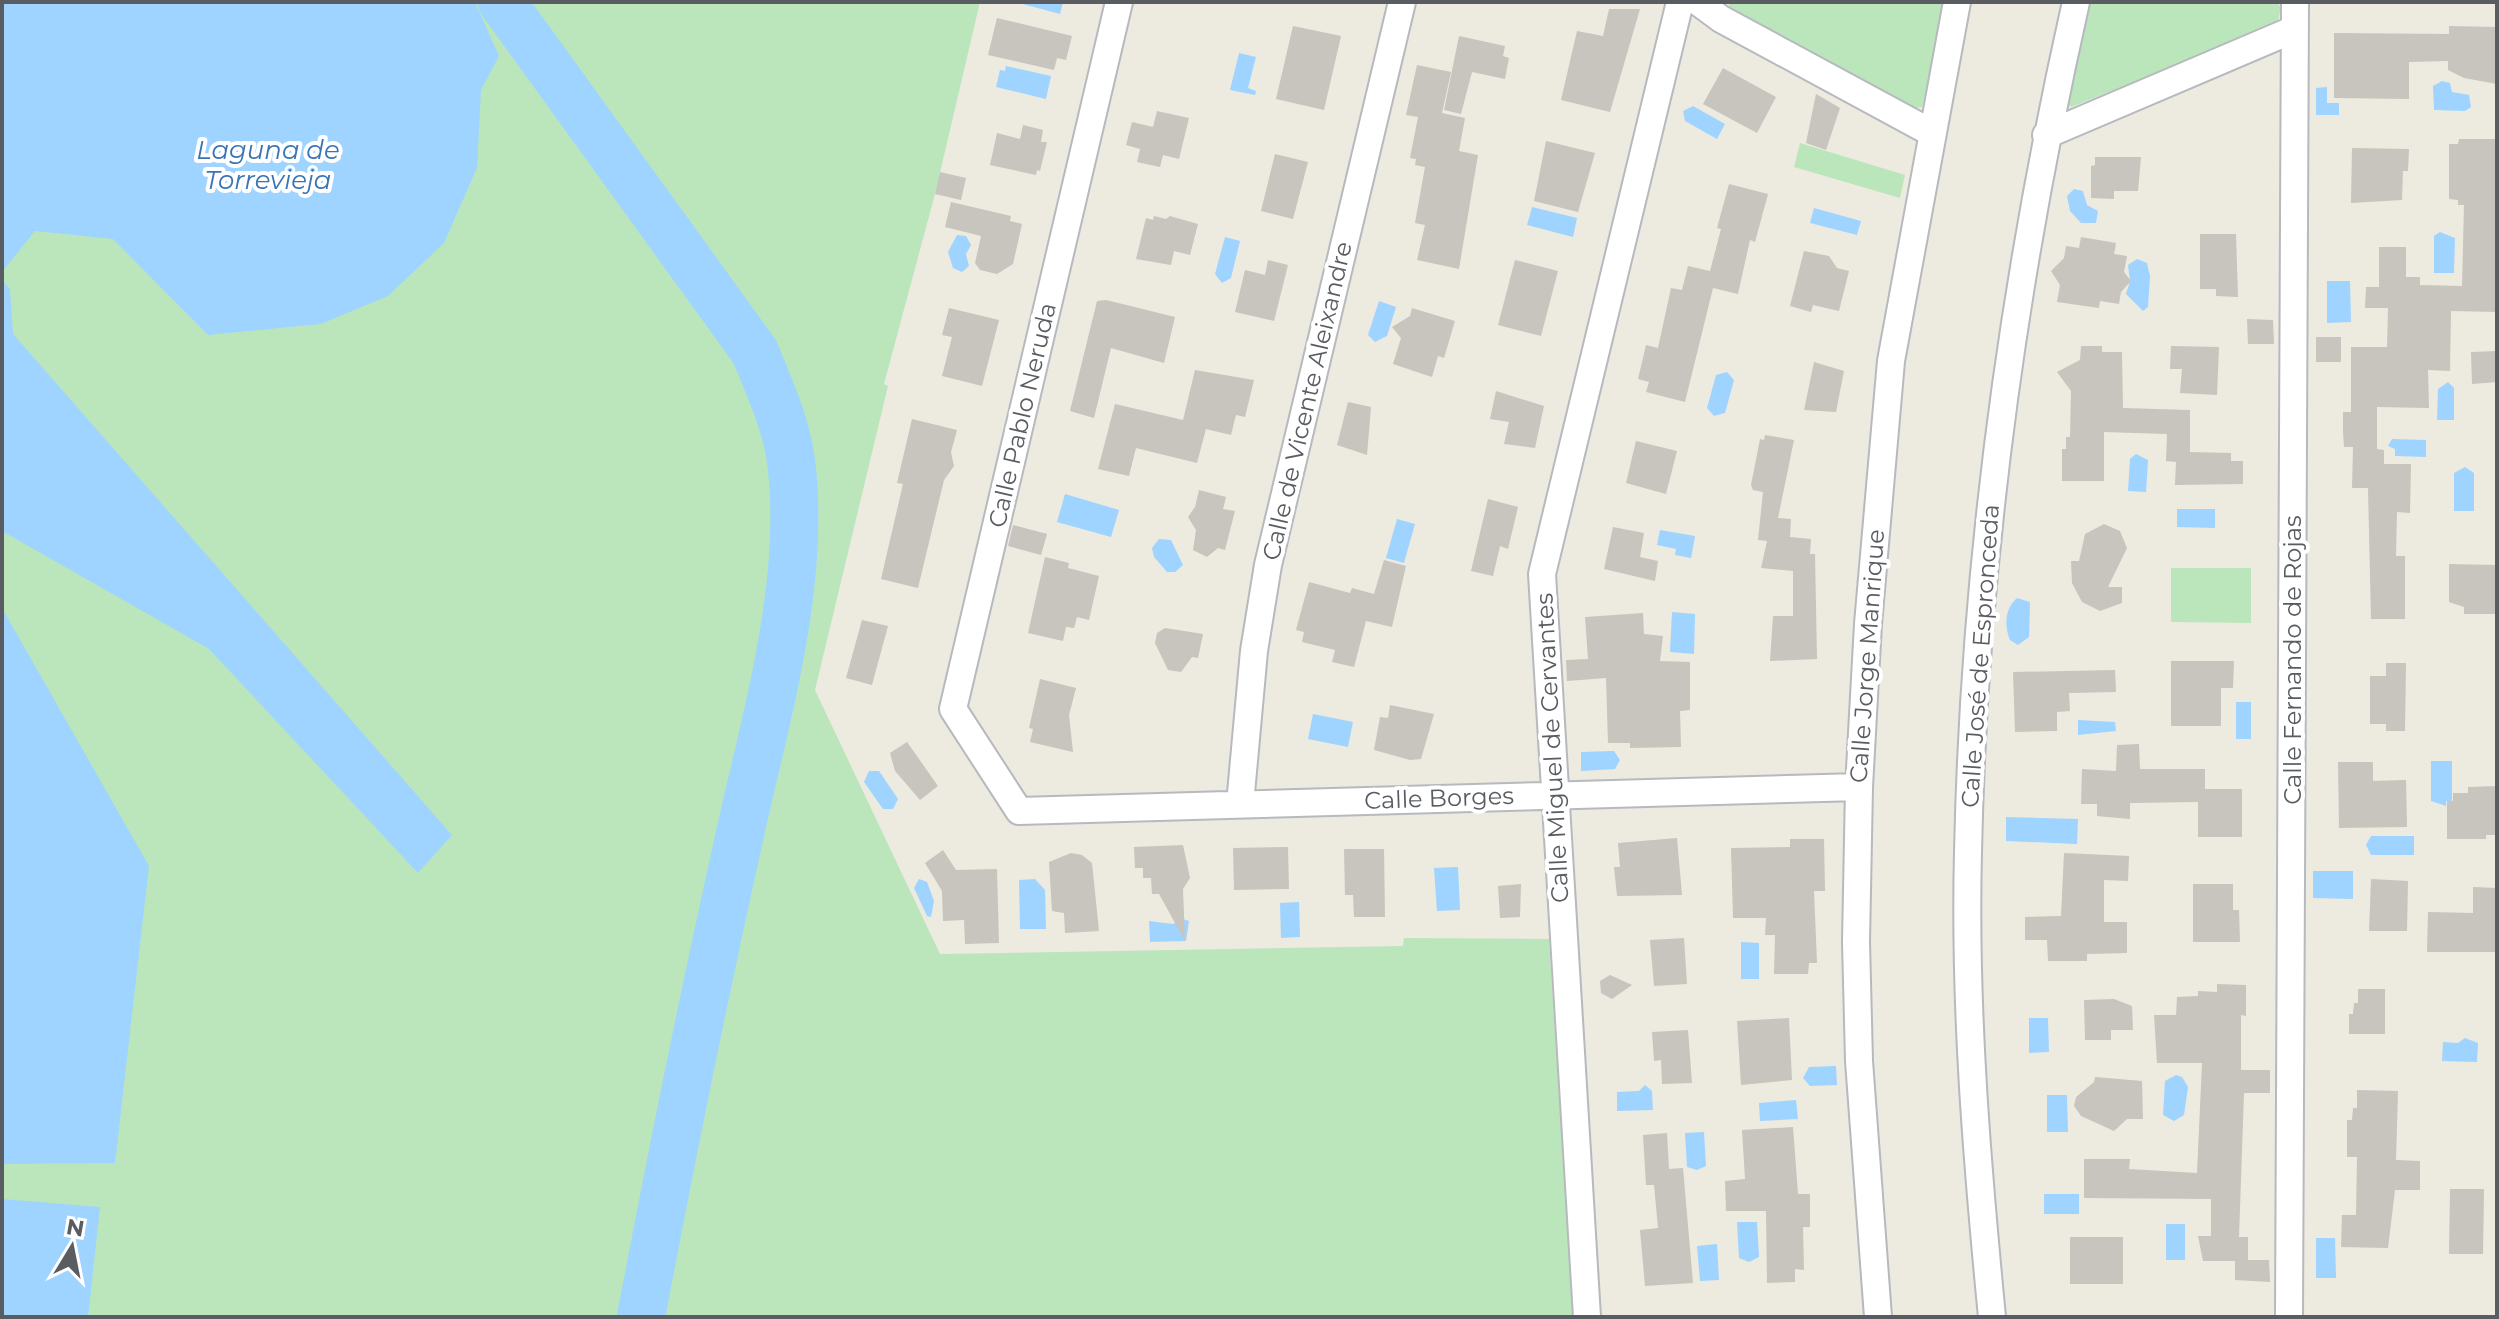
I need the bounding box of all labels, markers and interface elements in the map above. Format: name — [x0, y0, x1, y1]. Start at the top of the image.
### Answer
water label: Laguna de Torrevieja — [196, 134, 340, 196]
street label: Calle de Vicente Aleixandre — [1256, 239, 1358, 563]
street label: Calle Pablo Neruda — [982, 300, 1062, 530]
street label: Calle José de Espronceda — [1955, 503, 2005, 809]
street label: Calle Fernando de Rojas — [2278, 515, 2307, 805]
street label: Calle Jorge Manrique — [1844, 528, 1890, 784]
street label: Calle Miguel de Cervantes — [1529, 592, 1575, 904]
street label: Calle Borges — [1364, 781, 1514, 815]
north arrow — [32, 1207, 112, 1287]
text: N — [64, 1213, 86, 1243]

